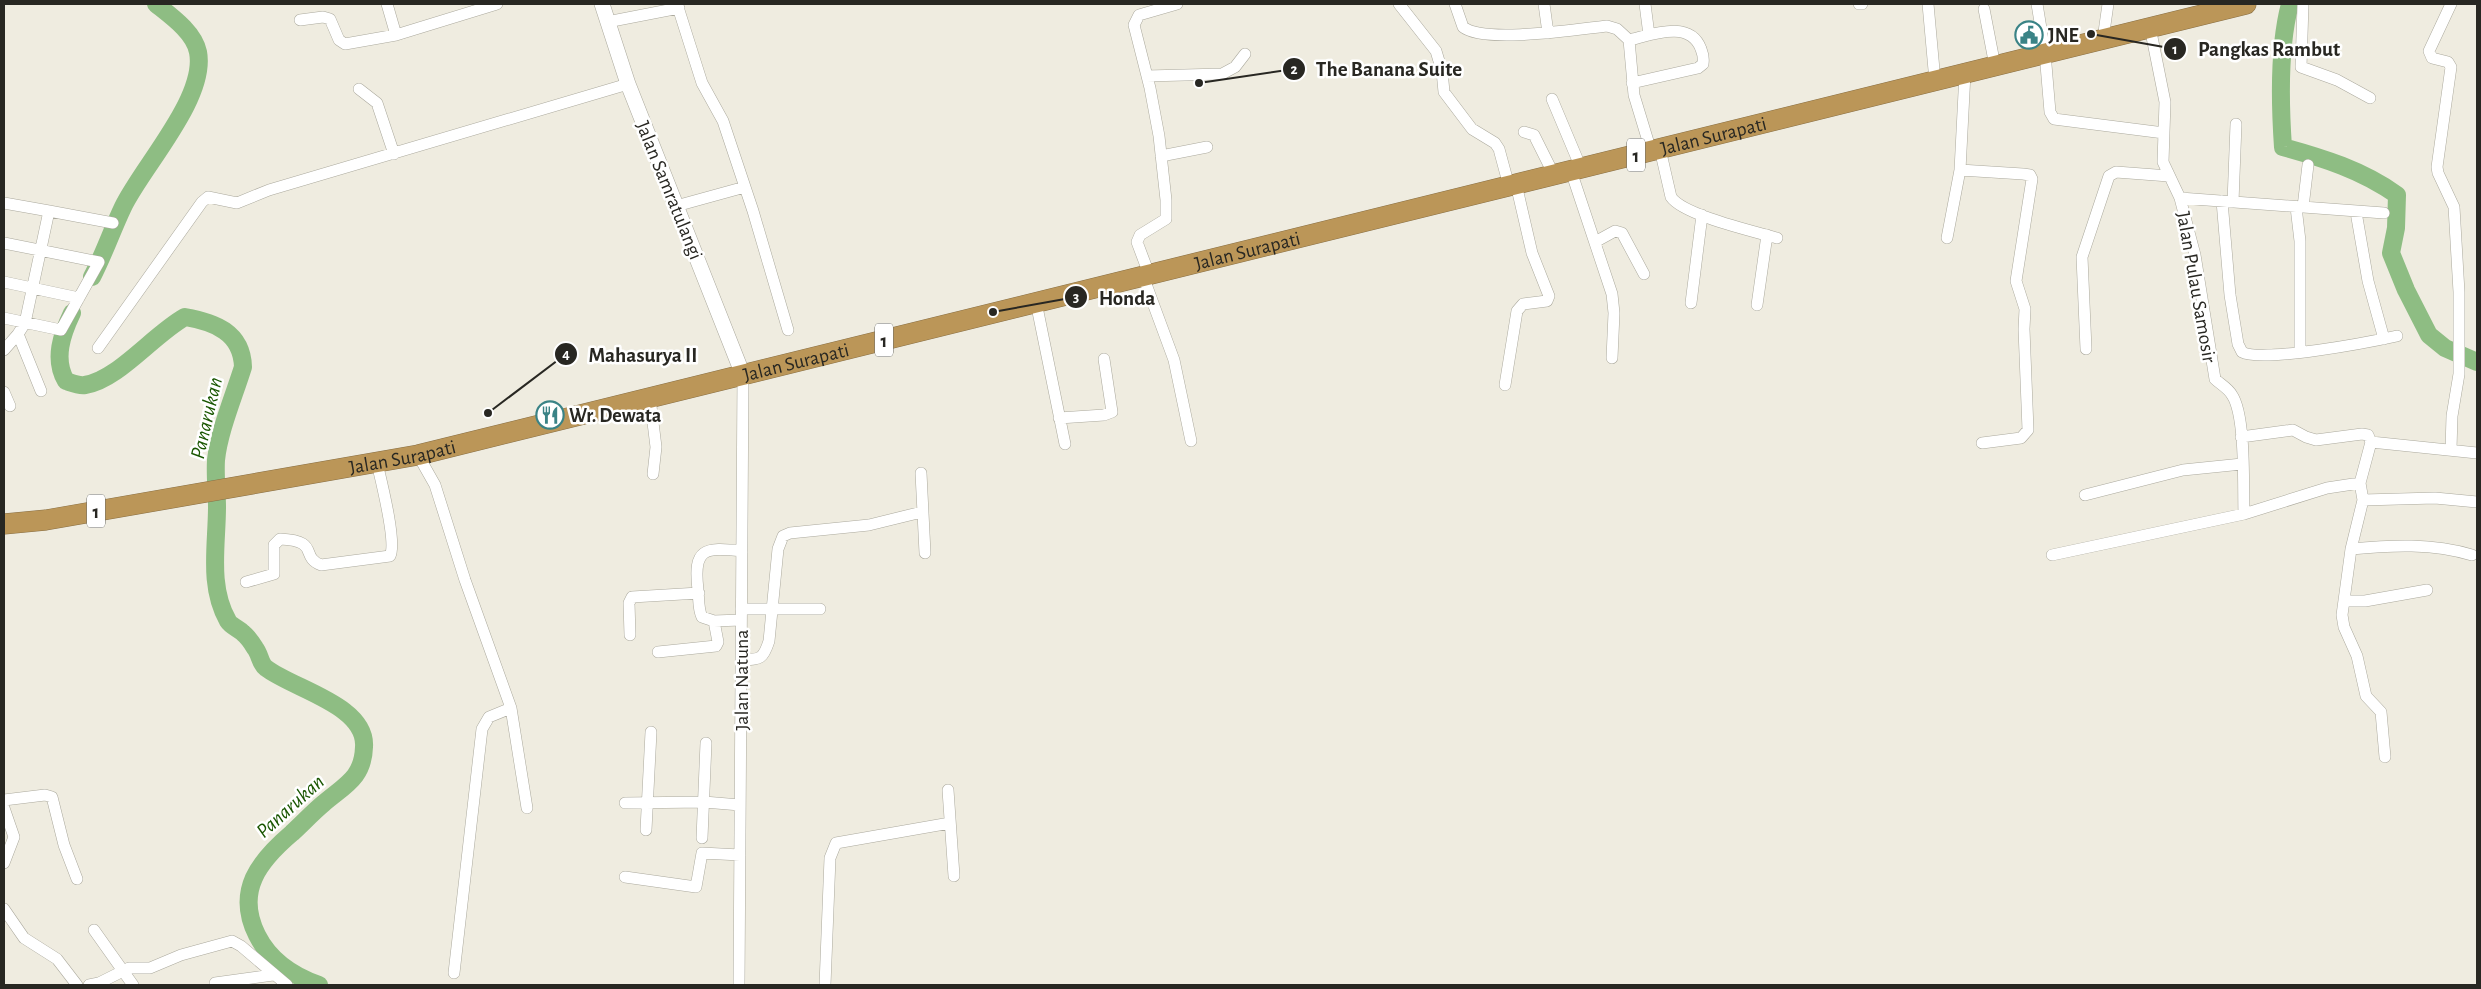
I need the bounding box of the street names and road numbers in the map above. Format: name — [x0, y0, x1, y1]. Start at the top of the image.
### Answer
street label: Jalan Surapati — [1659, 114, 1769, 159]
street label: Jalan Samratulangi — [632, 118, 706, 262]
road number: 1 — [1627, 138, 1645, 172]
street label: Jalan Pulau Samosir — [2173, 210, 2219, 365]
street label: Jalan Surapati — [1193, 229, 1303, 274]
road number: 1 — [875, 324, 893, 356]
street label: Jalan Surapati — [741, 340, 851, 385]
street label: Jalan Surapati — [347, 437, 458, 478]
road number: 1 — [87, 494, 105, 528]
street label: Jalan Natuna — [732, 629, 752, 731]

